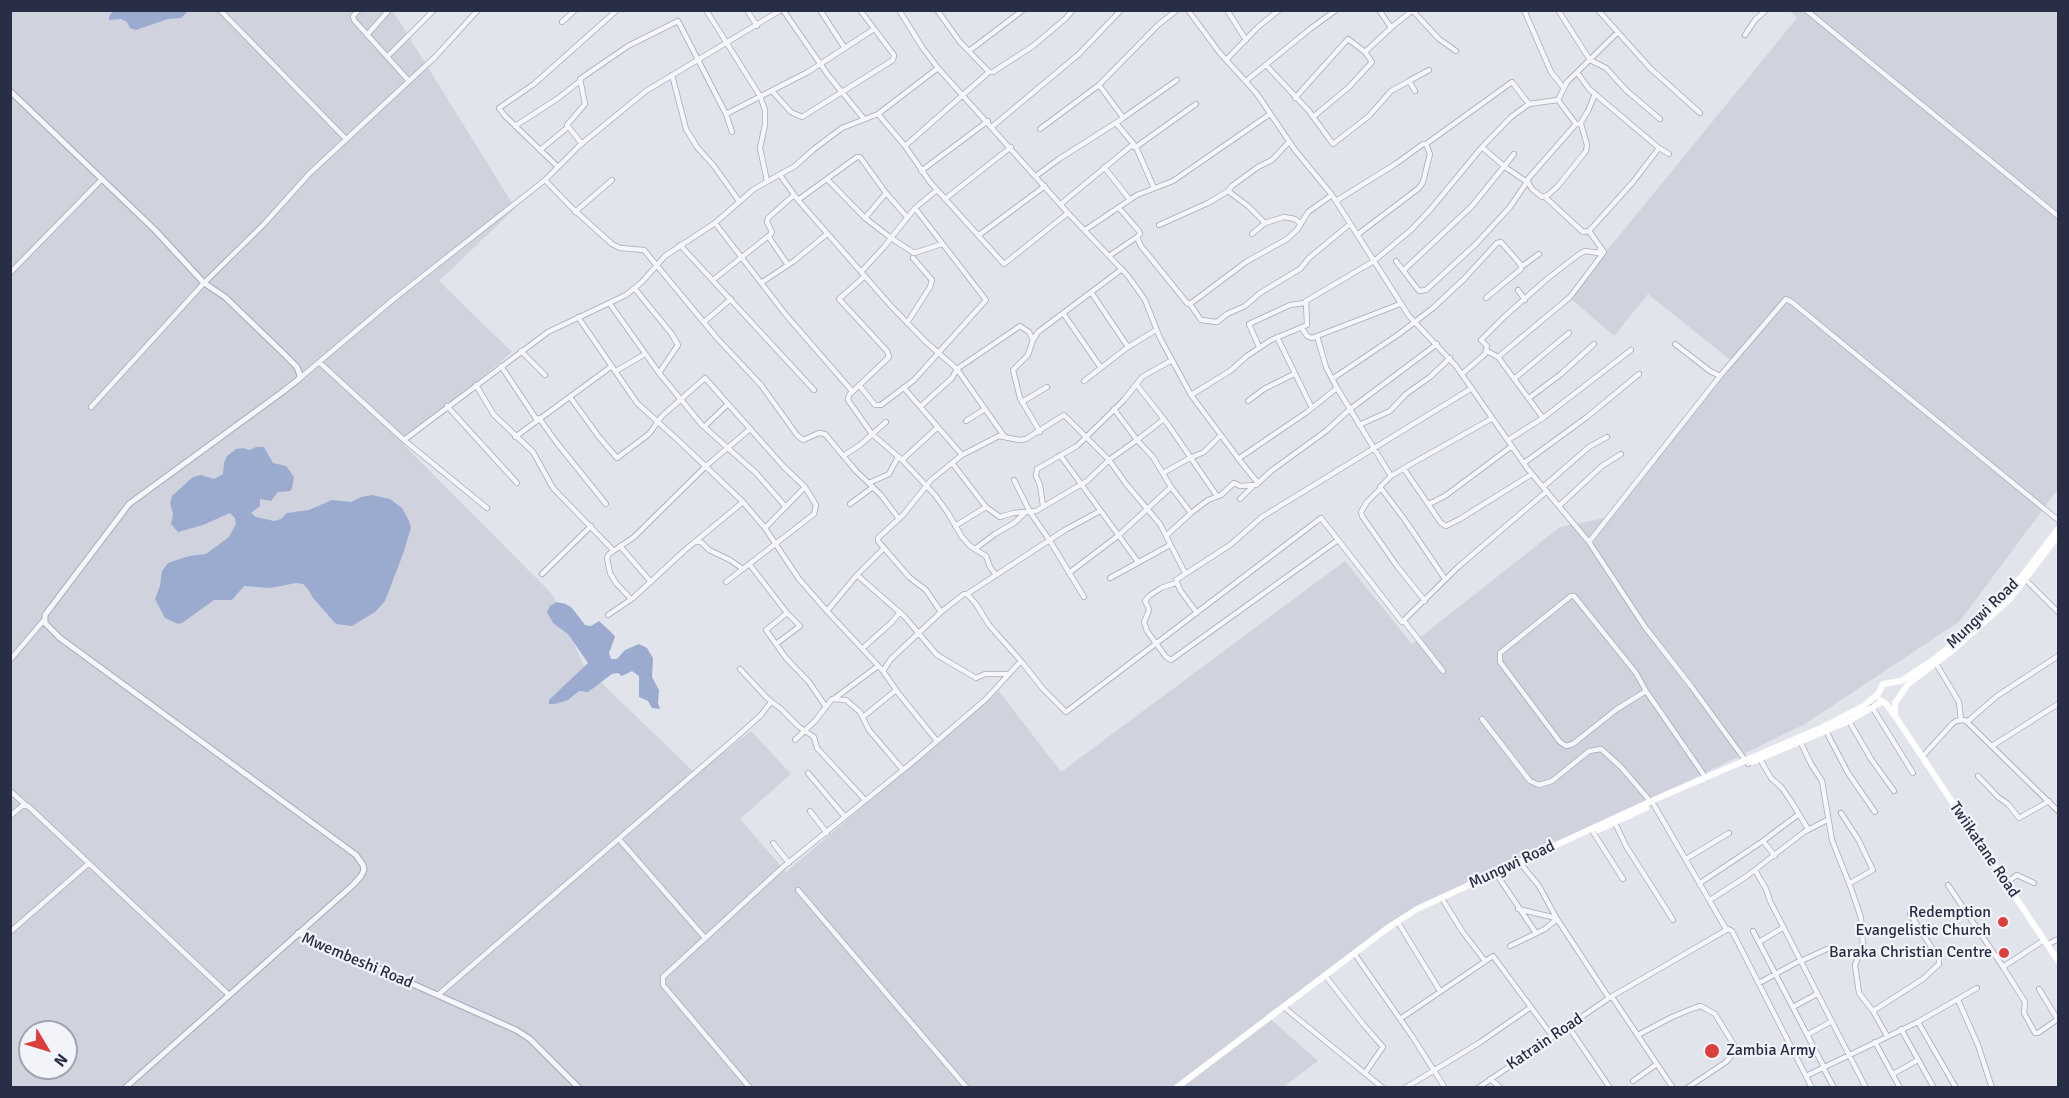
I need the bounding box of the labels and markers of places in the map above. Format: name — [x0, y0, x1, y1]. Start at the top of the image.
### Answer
place label: Redemption Evangelistic Church — [1856, 903, 1991, 941]
marker: Redemption Evangelistic Church — [1996, 915, 2010, 929]
place label: Baraka Christian Centre — [1829, 943, 1992, 963]
marker: Baraka Christian Centre — [1997, 946, 2011, 960]
place label: Zambia Army — [1726, 1041, 1816, 1061]
marker: Zambia Army — [1703, 1042, 1721, 1060]

